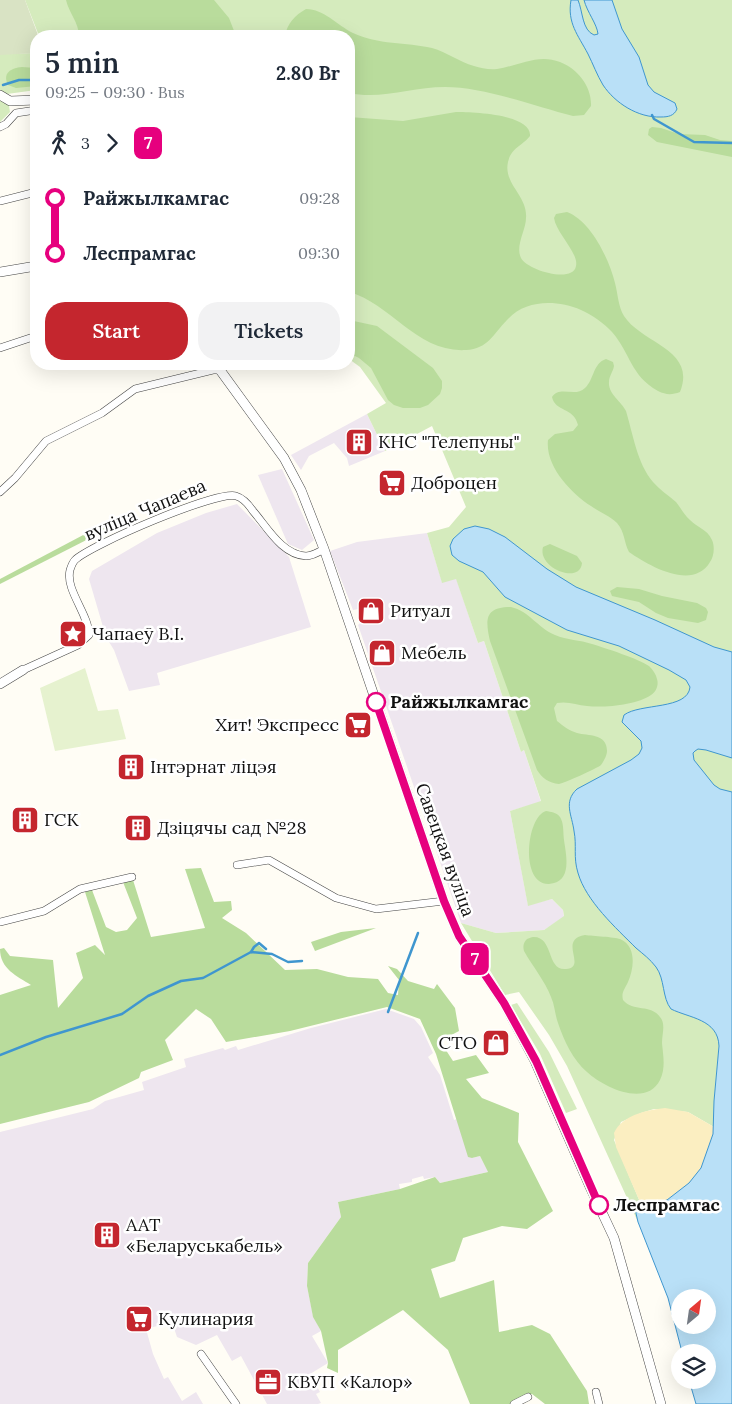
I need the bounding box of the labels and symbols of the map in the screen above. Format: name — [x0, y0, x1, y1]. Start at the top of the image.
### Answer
building icon: КНС "Телепуны" — [344, 427, 374, 457]
place label: КНС "Телепуны" — [378, 430, 520, 453]
supermarket icon: Доброцен — [377, 468, 407, 498]
place label: Доброцен — [411, 471, 497, 494]
street label: вуліца Чапаева — [80, 474, 209, 546]
shop icon: Ритуал — [356, 596, 386, 626]
place label: Ритуал — [390, 599, 451, 622]
place icon: Чапаеў В.І. — [58, 619, 88, 649]
place label: Чапаеў В.І. — [92, 622, 184, 645]
shop icon: Мебель — [367, 638, 397, 668]
place label: Мебель — [401, 641, 467, 664]
place label: Райжылкамгас — [390, 690, 529, 713]
marker: Райжылкамгас — [366, 692, 386, 712]
supermarket icon: Хит! Экспресс — [343, 710, 373, 740]
place label: Хит! Экспресс — [215, 713, 339, 736]
building icon: Інтэрнат ліцэя — [116, 752, 146, 782]
place label: Інтэрнат ліцэя — [150, 755, 277, 778]
street label: Савецкая вуліца — [411, 780, 480, 920]
building icon: ГСК — [10, 805, 40, 835]
place label: ГСК — [44, 808, 79, 831]
building icon: Дзіцячы сад №28 — [123, 813, 153, 843]
place label: Дзіцячы сад №28 — [157, 816, 307, 839]
line badge: 7 — [459, 943, 491, 975]
shop icon: СТО — [481, 1028, 511, 1058]
place label: СТО — [439, 1031, 477, 1054]
place label: Леспрамгас — [613, 1193, 721, 1216]
marker: Леспрамгас — [589, 1195, 609, 1215]
place label: ААТ «Беларуськабель» — [125, 1213, 283, 1257]
building icon: ААТ «Беларуськабель» — [92, 1220, 122, 1250]
north arrow — [671, 1289, 716, 1334]
supermarket icon: Кулинария — [124, 1304, 154, 1334]
place label: Кулинария — [158, 1307, 254, 1330]
office icon: КВУП «Калор» — [253, 1367, 283, 1397]
place label: КВУП «Калор» — [287, 1370, 413, 1393]

